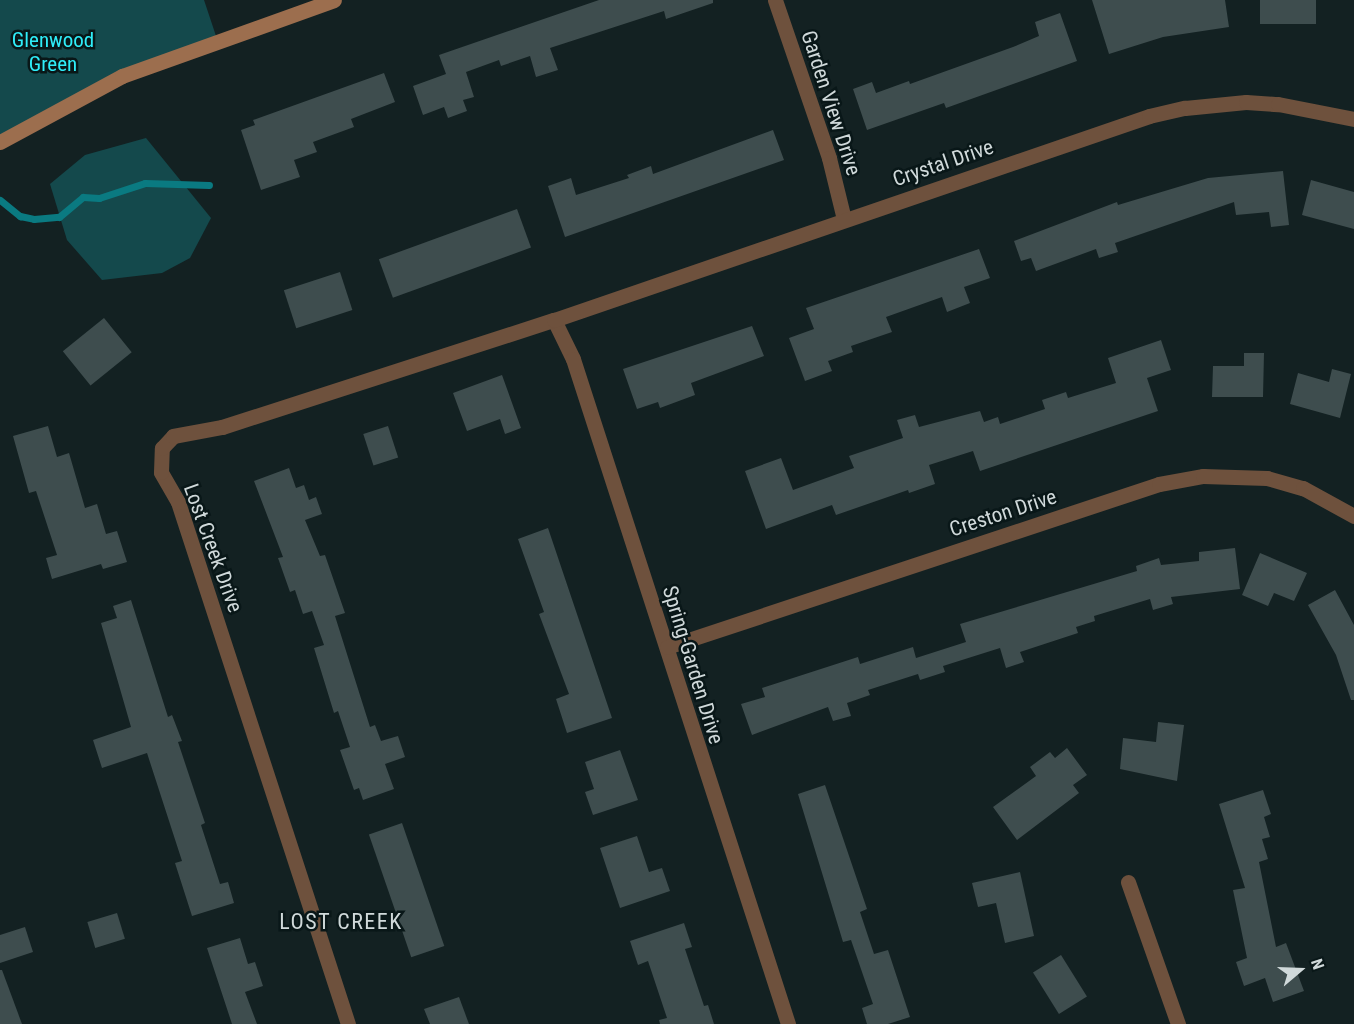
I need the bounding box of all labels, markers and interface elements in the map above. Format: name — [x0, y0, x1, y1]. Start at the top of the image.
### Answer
park label: Glenwood Green — [12, 27, 94, 77]
street label: Garden View Drive — [796, 27, 866, 179]
street label: Crystal Drive — [889, 134, 997, 192]
street label: Lost Creek Drive — [178, 480, 248, 616]
street label: Creston Drive — [946, 484, 1060, 542]
street label: Spring-Garden Drive — [657, 583, 729, 747]
district label: LOST CREEK — [279, 909, 403, 935]
north arrow — [1270, 940, 1330, 1000]
text: N — [1307, 956, 1328, 972]

